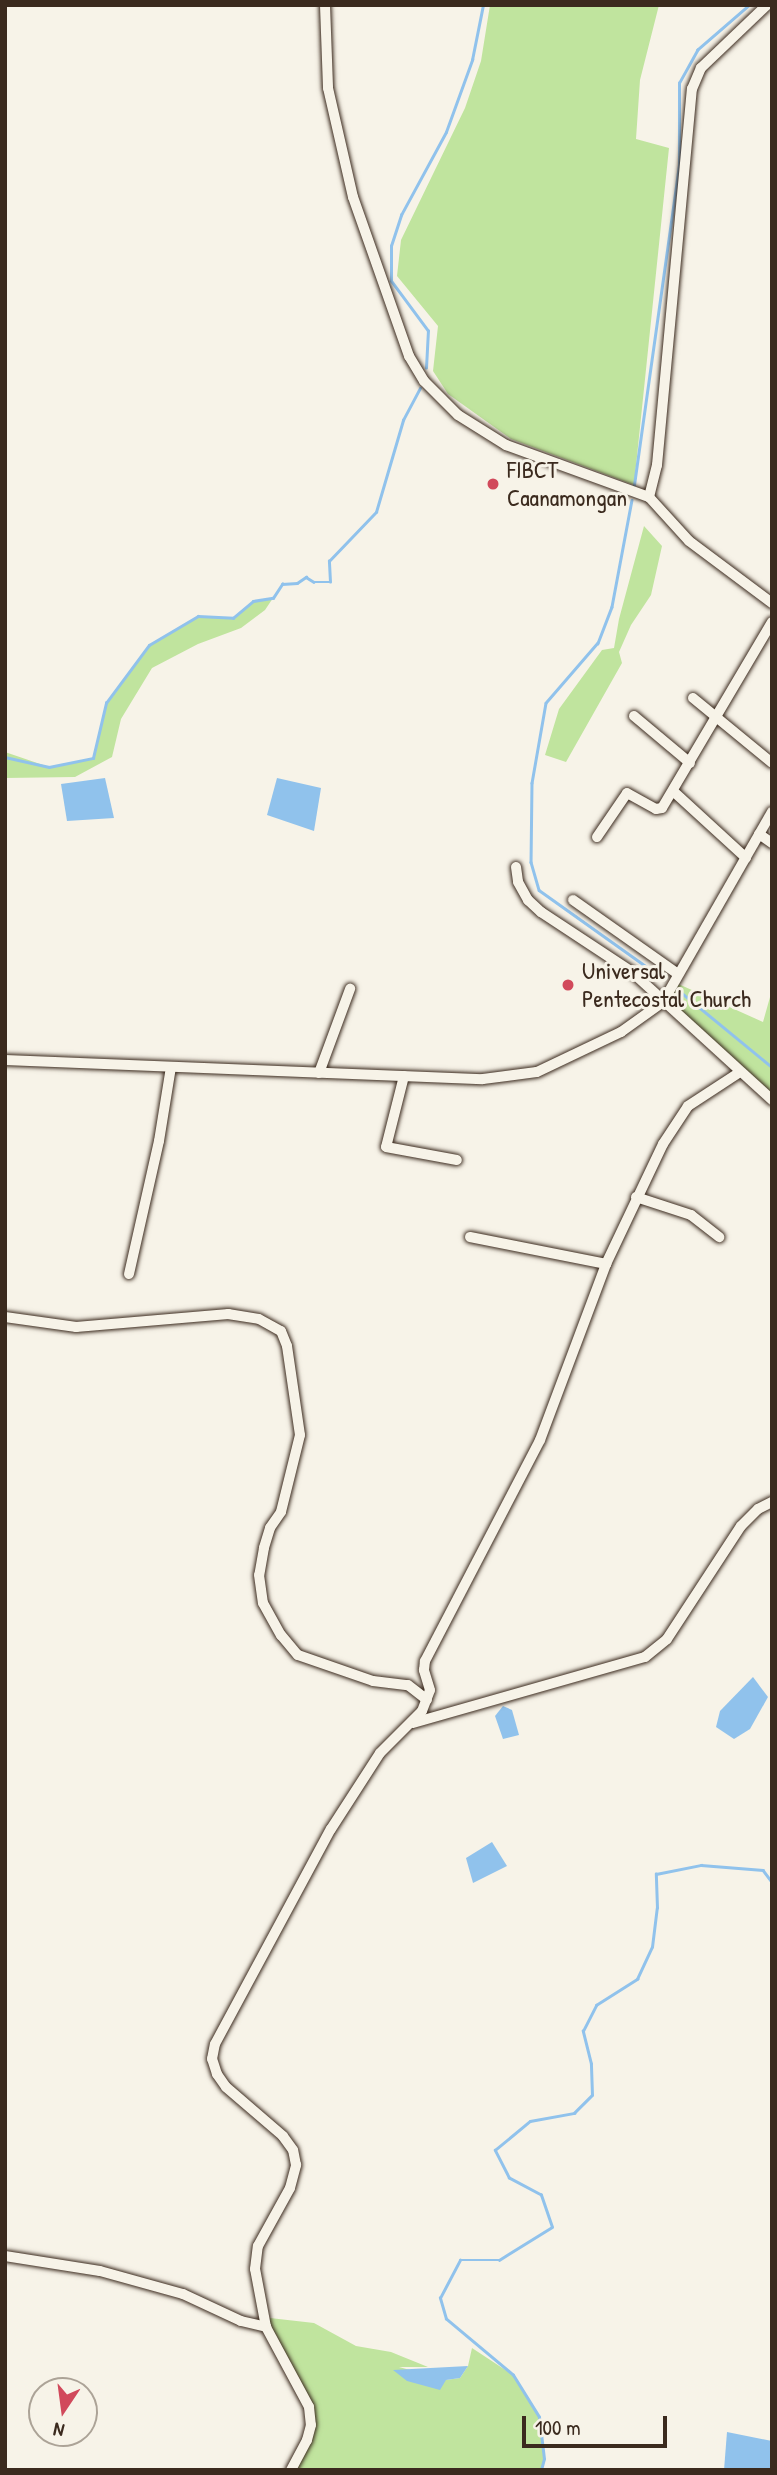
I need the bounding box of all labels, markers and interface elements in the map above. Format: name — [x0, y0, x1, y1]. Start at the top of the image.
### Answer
place label: FIBCT Caanamongan — [507, 456, 627, 512]
marker: FIBCT Caanamongan — [485, 476, 501, 492]
place label: Universal Pentecostal Church — [582, 957, 751, 1013]
marker: Universal Pentecostal Church — [560, 977, 576, 993]
north arrow — [28, 2377, 98, 2447]
scale bar — [525, 2402, 670, 2446]
text: 100 m — [535, 2413, 581, 2442]
text: N — [51, 2417, 67, 2444]

